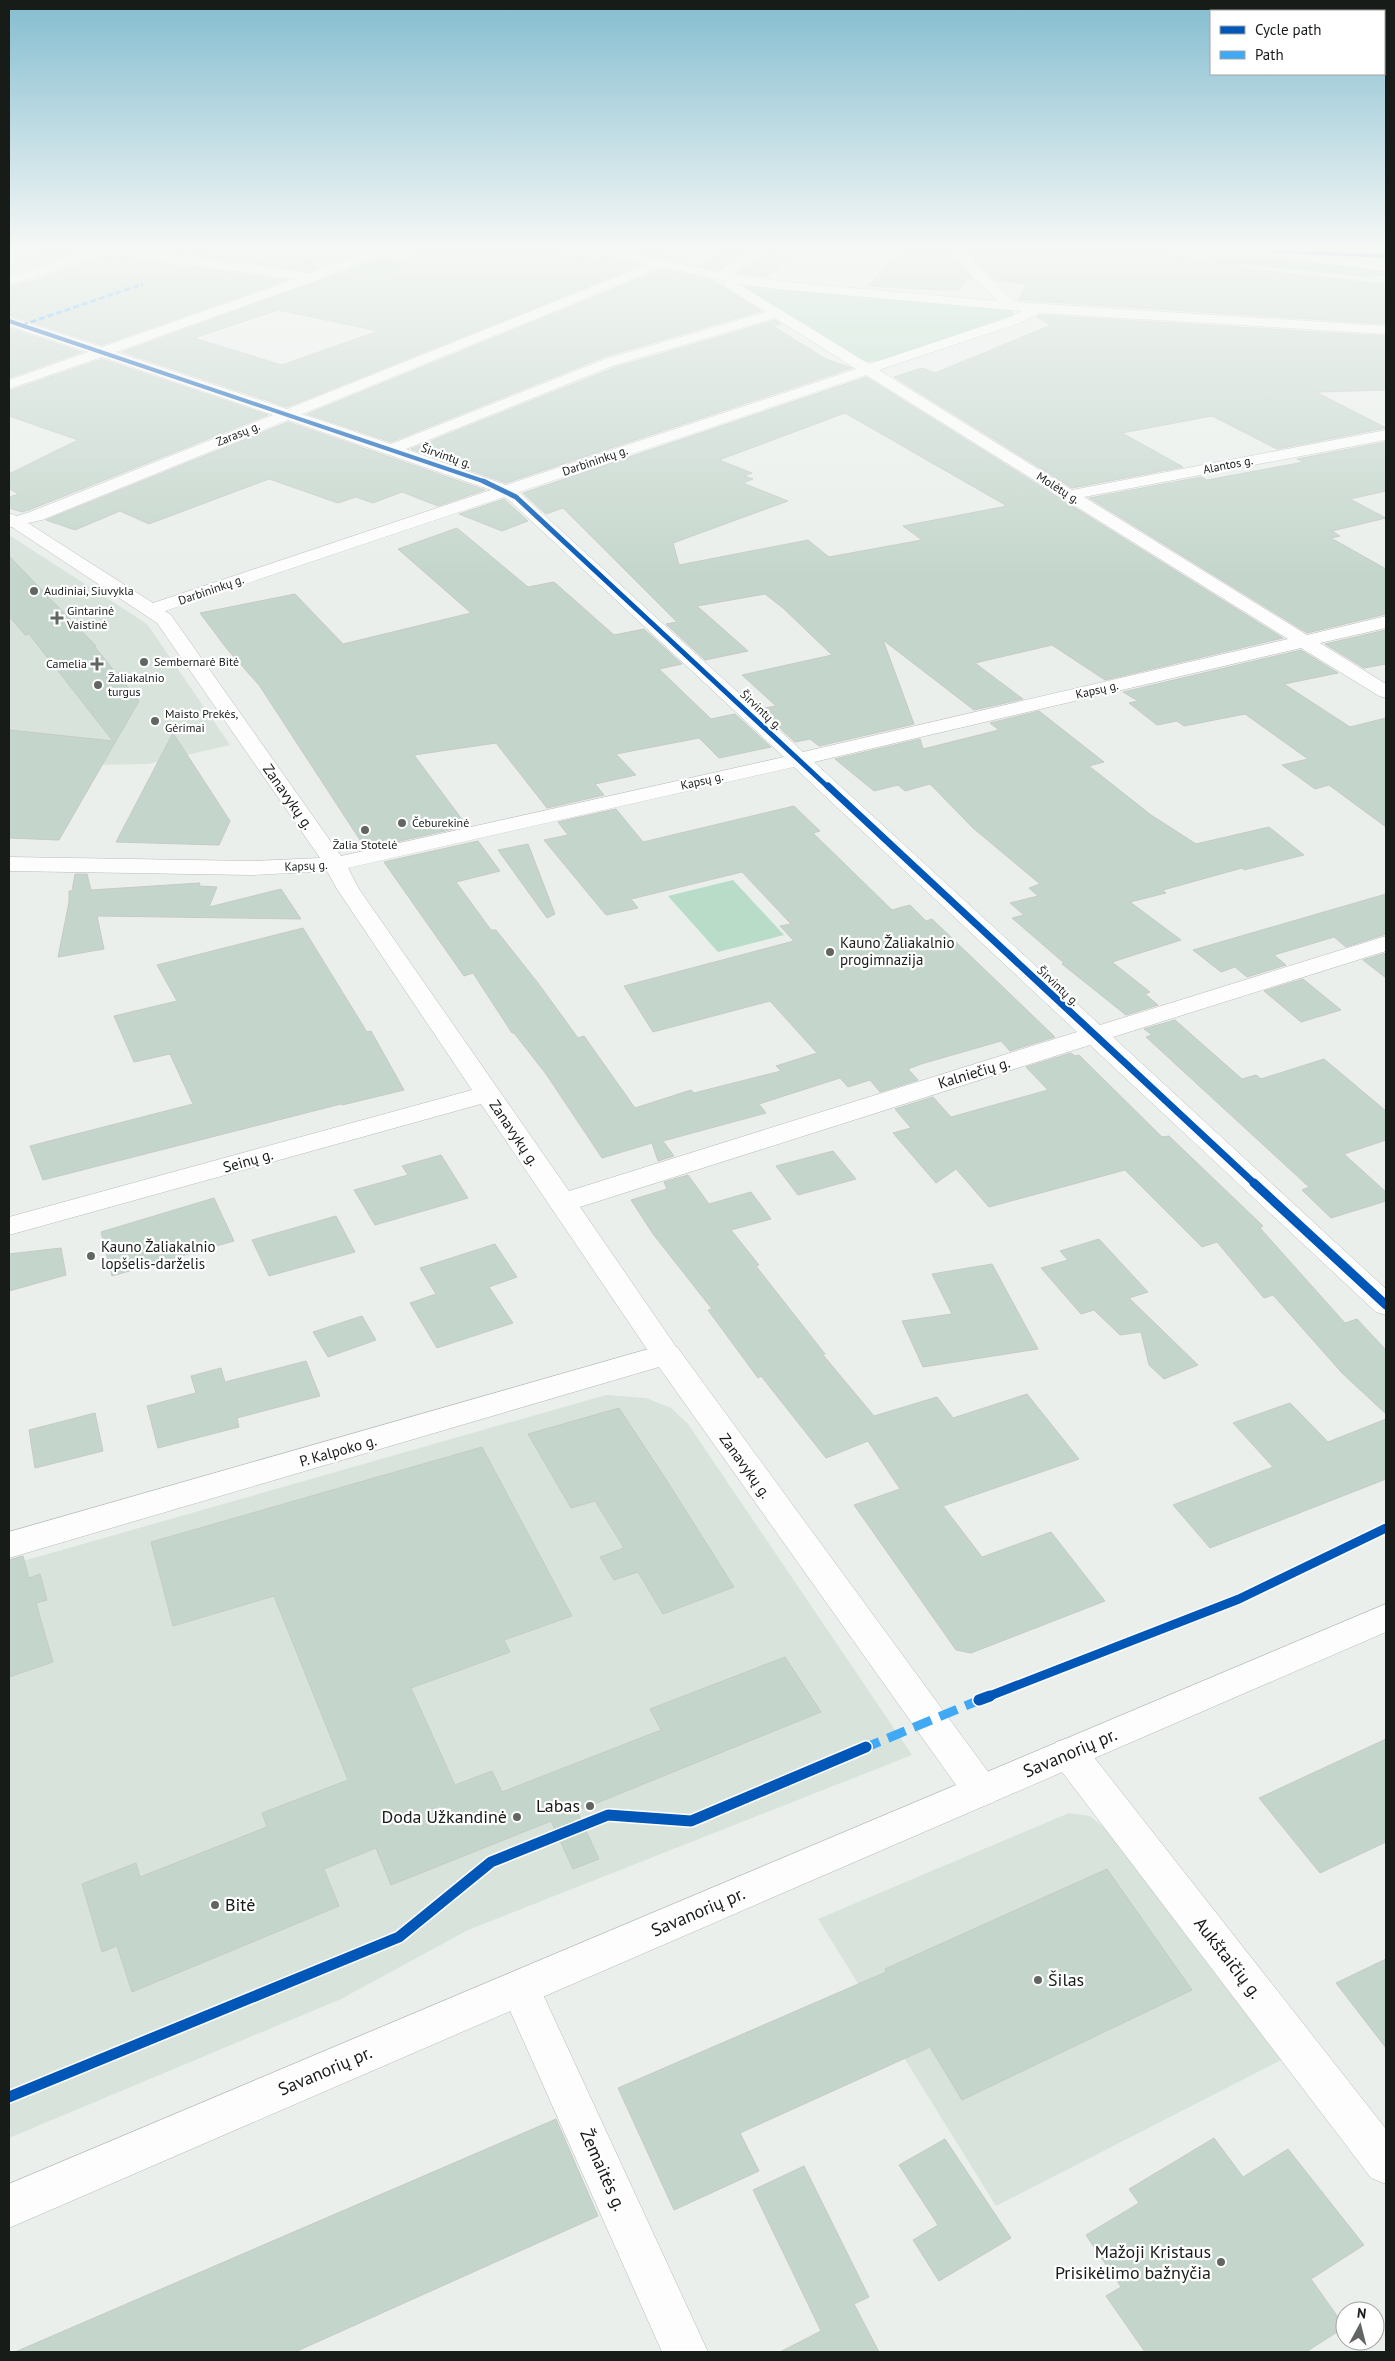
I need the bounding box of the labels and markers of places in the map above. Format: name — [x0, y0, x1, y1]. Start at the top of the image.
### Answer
place label: Audiniai, Siuvykla — [44, 583, 134, 598]
marker: Audiniai, Siuvykla — [28, 585, 40, 597]
place label: Gintarinė Vaistinė — [66, 603, 114, 632]
marker: Gintarinė Vaistinė — [51, 612, 63, 624]
place label: Sembernarė Bitė — [154, 654, 239, 669]
place label: Camelia — [46, 656, 87, 671]
marker: Sembernarė Bitė — [138, 656, 150, 668]
marker: Camelia — [91, 658, 103, 670]
place label: Žaliakalnio turgus — [108, 670, 164, 699]
marker: Žaliakalnio turgus — [92, 679, 104, 691]
place label: Maisto Prekės, Gėrimai — [165, 706, 239, 735]
marker: Maisto Prekės, Gėrimai — [149, 715, 161, 727]
place label: Čeburekinė — [412, 815, 469, 830]
marker: Čeburekinė — [396, 817, 408, 829]
marker: Žalia Stotelė — [359, 824, 371, 836]
place label: Žalia Stotelė — [333, 837, 397, 852]
place label: Kauno Žaliakalnio progimnazija — [840, 933, 955, 969]
marker: Kauno Žaliakalnio progimnazija — [824, 946, 836, 958]
place label: Kauno Žaliakalnio lopšelis-darželis — [101, 1237, 216, 1273]
marker: Kauno Žaliakalnio lopšelis-darželis — [85, 1250, 97, 1262]
place label: Labas — [536, 1794, 580, 1817]
marker: Labas — [584, 1800, 596, 1812]
place label: Doda Užkandinė — [381, 1805, 507, 1828]
marker: Doda Užkandinė — [511, 1811, 523, 1823]
place label: Bitė — [225, 1893, 255, 1916]
marker: Bitė — [209, 1899, 221, 1911]
place label: Šilas — [1048, 1968, 1084, 1991]
marker: Šilas — [1032, 1974, 1044, 1986]
place label: Mažoji Kristaus Prisikėlimo bažnyčia — [1055, 2240, 1211, 2284]
marker: Mažoji Kristaus Prisikėlimo bažnyčia — [1215, 2256, 1227, 2268]

